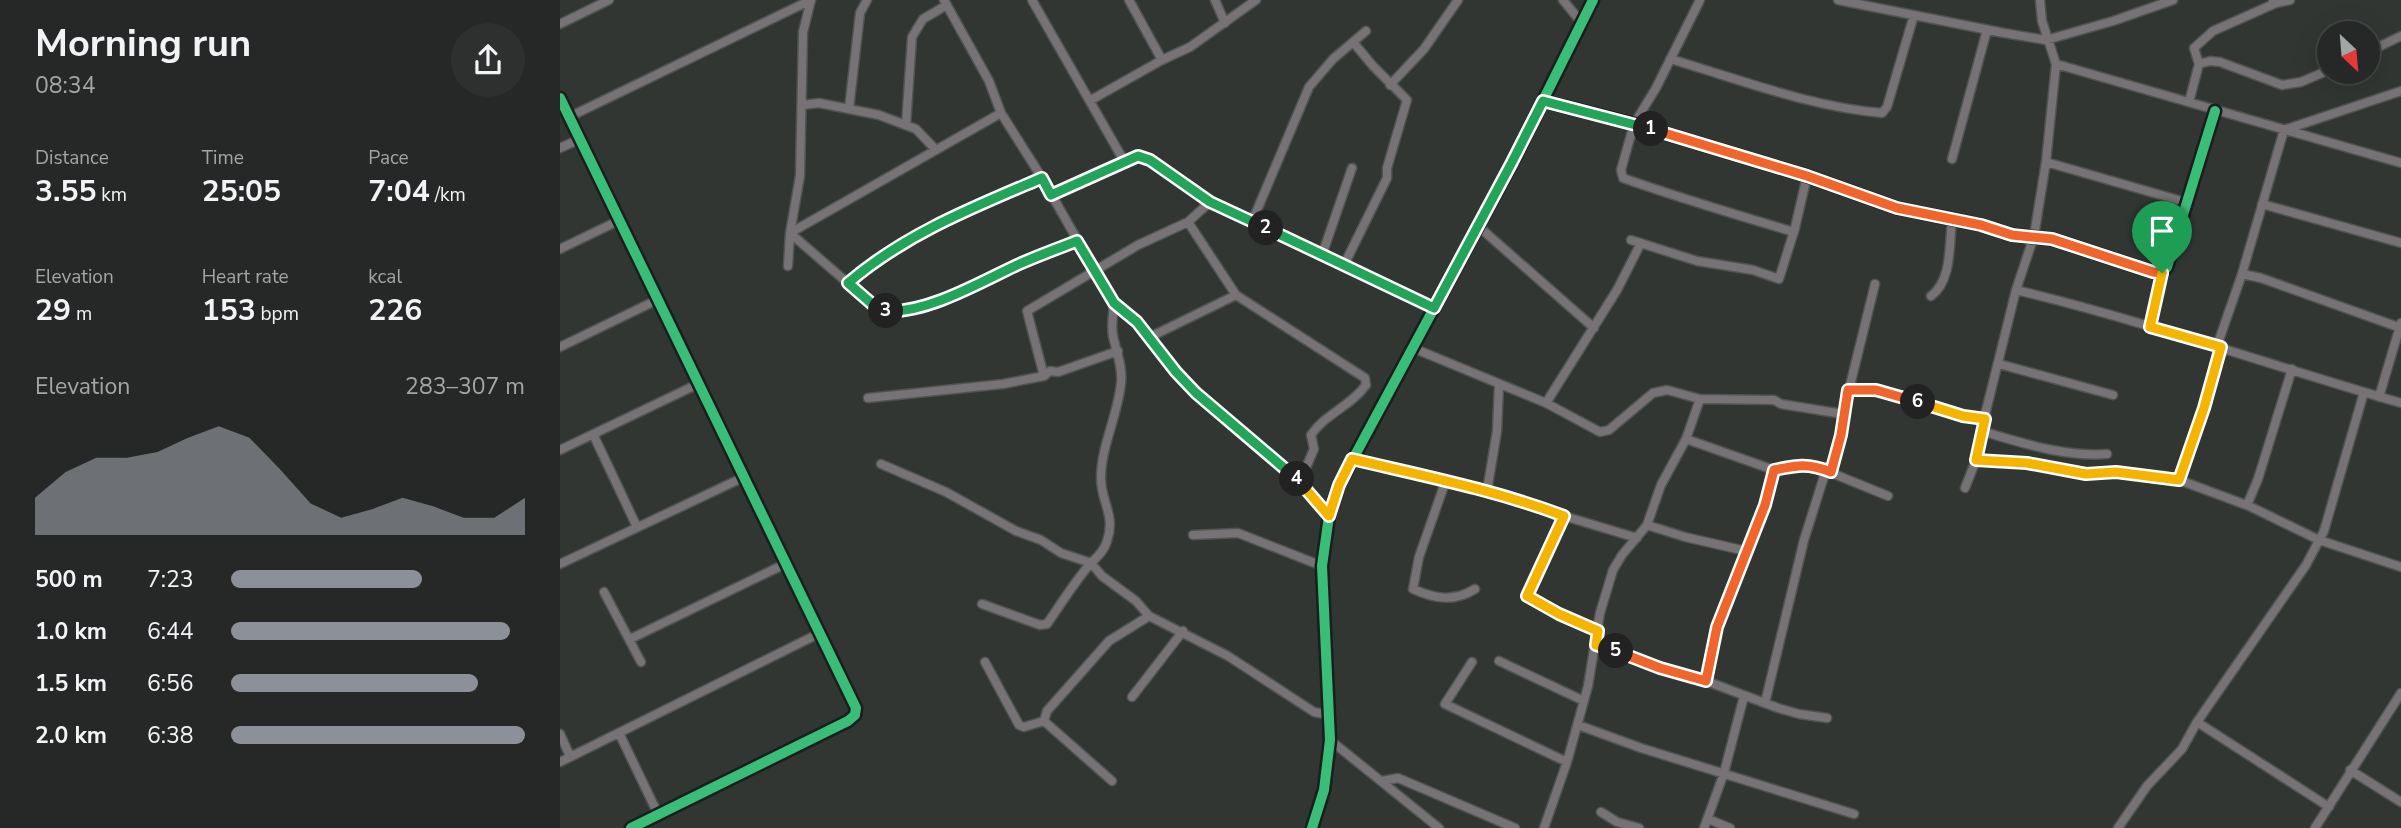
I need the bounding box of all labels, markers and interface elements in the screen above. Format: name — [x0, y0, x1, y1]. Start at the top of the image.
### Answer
text: Morning run — [35, 18, 251, 69]
north arrow — [2317, 21, 2380, 84]
map controls — [2317, 21, 2380, 84]
button: share — [451, 23, 525, 97]
text: 08:34 — [35, 70, 95, 101]
pin: 1 — [1634, 111, 1668, 146]
text: 1 — [1645, 115, 1656, 141]
text: Distance — [35, 145, 109, 171]
text: Time — [202, 145, 244, 171]
text: Pace — [368, 145, 409, 171]
text: 3.55 — [35, 171, 96, 212]
text: 25:05 — [202, 171, 281, 212]
text: 7:04 — [368, 171, 430, 212]
text: km — [96, 182, 127, 208]
text: /km — [430, 182, 466, 208]
pin — [2132, 201, 2192, 273]
pin: 2 — [1248, 210, 1284, 246]
icon: arrive — [2143, 212, 2181, 250]
text: 2 — [1260, 214, 1271, 240]
text: Elevation — [35, 264, 114, 290]
text: Heart rate — [202, 264, 289, 290]
text: kcal — [368, 264, 402, 290]
text: 29 — [35, 290, 71, 331]
text: 153 — [202, 290, 256, 331]
text: 226 — [368, 290, 422, 331]
pin: 3 — [868, 294, 904, 328]
text: 3 — [880, 297, 891, 323]
text: m — [71, 301, 92, 327]
text: bpm — [256, 301, 299, 327]
text: Elevation — [35, 371, 130, 402]
text: 283–307 m — [405, 371, 525, 402]
pin: 6 — [1900, 384, 1936, 420]
text: 6 — [1912, 388, 1923, 414]
pin: 4 — [1280, 462, 1314, 496]
text: 4 — [1291, 465, 1302, 491]
text: 500 m — [35, 564, 103, 595]
text: 7:23 — [147, 564, 194, 595]
text: 1.0 km — [35, 616, 107, 647]
text: 6:44 — [147, 616, 194, 647]
pin: 5 — [1598, 634, 1634, 668]
text: 5 — [1610, 637, 1621, 663]
text: 1.5 km — [35, 668, 107, 699]
text: 6:56 — [147, 668, 194, 699]
text: 2.0 km — [35, 720, 107, 751]
text: 6:38 — [147, 720, 194, 751]

